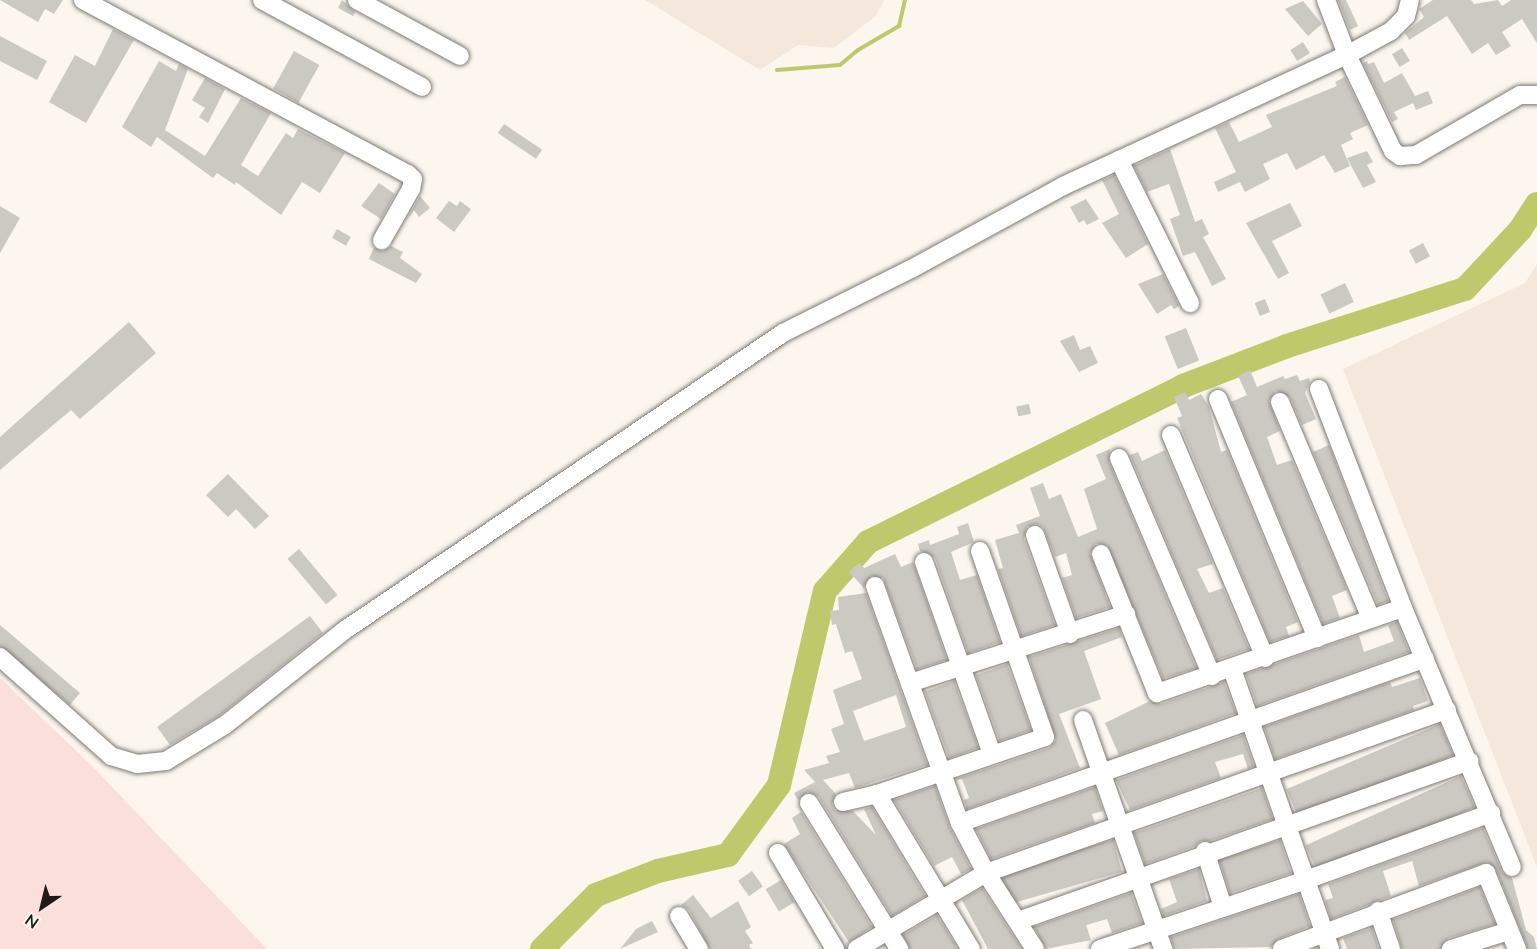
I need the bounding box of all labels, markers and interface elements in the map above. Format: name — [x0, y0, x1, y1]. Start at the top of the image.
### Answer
north arrow — [12, 877, 72, 937]
text: N — [21, 910, 42, 933]

